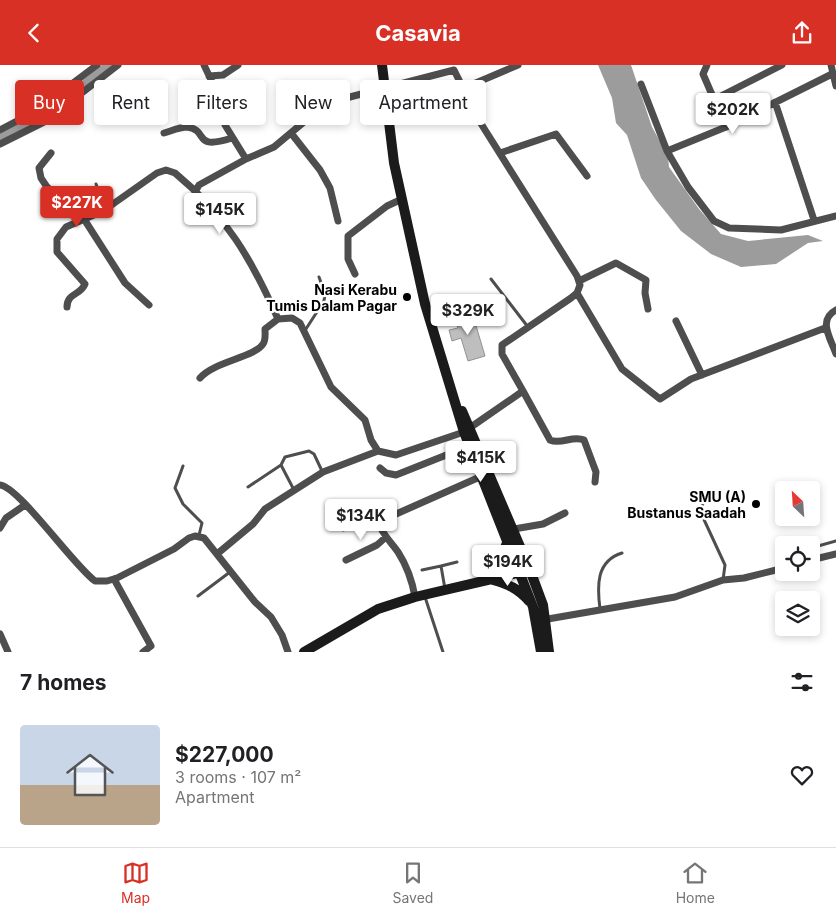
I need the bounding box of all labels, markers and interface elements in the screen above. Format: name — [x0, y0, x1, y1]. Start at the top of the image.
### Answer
icon: back — [20, 19, 48, 47]
icon: share — [788, 19, 816, 47]
text: Casavia — [375, 20, 461, 46]
chip: Buy — [15, 80, 84, 125]
chip: Rent — [94, 80, 168, 125]
chip: Filters — [178, 80, 266, 125]
chip: New — [276, 80, 350, 125]
chip: Apartment — [360, 80, 486, 125]
pin: $202K — [698, 93, 768, 135]
text: $202K — [707, 99, 759, 119]
pin: $227K — [42, 185, 112, 228]
text: $227K — [51, 192, 103, 212]
pin: $145K — [185, 193, 255, 235]
text: $145K — [195, 199, 245, 219]
place label: Nasi Kerabu Tumis Dalam Pagar — [266, 281, 397, 314]
marker: Nasi Kerabu Tumis Dalam Pagar — [401, 291, 413, 303]
pin: $329K — [433, 293, 503, 336]
text: $329K — [442, 300, 494, 320]
pin: $415K — [446, 441, 516, 483]
text: $415K — [456, 447, 506, 467]
north arrow — [775, 481, 820, 526]
map controls — [775, 481, 820, 636]
place label: SMU (A) Bustanus Saadah — [627, 488, 746, 521]
marker: SMU (A) Bustanus Saadah — [750, 498, 762, 510]
pin: $134K — [326, 499, 396, 541]
text: $134K — [336, 505, 386, 525]
button: locate — [775, 536, 820, 581]
pin: $194K — [473, 545, 543, 587]
text: $194K — [483, 551, 533, 571]
button: layers — [775, 591, 820, 636]
icon: filters — [788, 668, 816, 696]
text: 7 homes — [20, 670, 107, 695]
text: $227,000 — [175, 742, 274, 767]
icon: home — [60, 745, 120, 805]
icon: heart — [788, 761, 816, 789]
text: 3 rooms · 107 m² — [175, 767, 301, 787]
text: Apartment — [175, 787, 255, 807]
tab: Map — [121, 859, 150, 906]
tab: Saved — [392, 859, 433, 906]
tab: Home — [676, 859, 715, 906]

